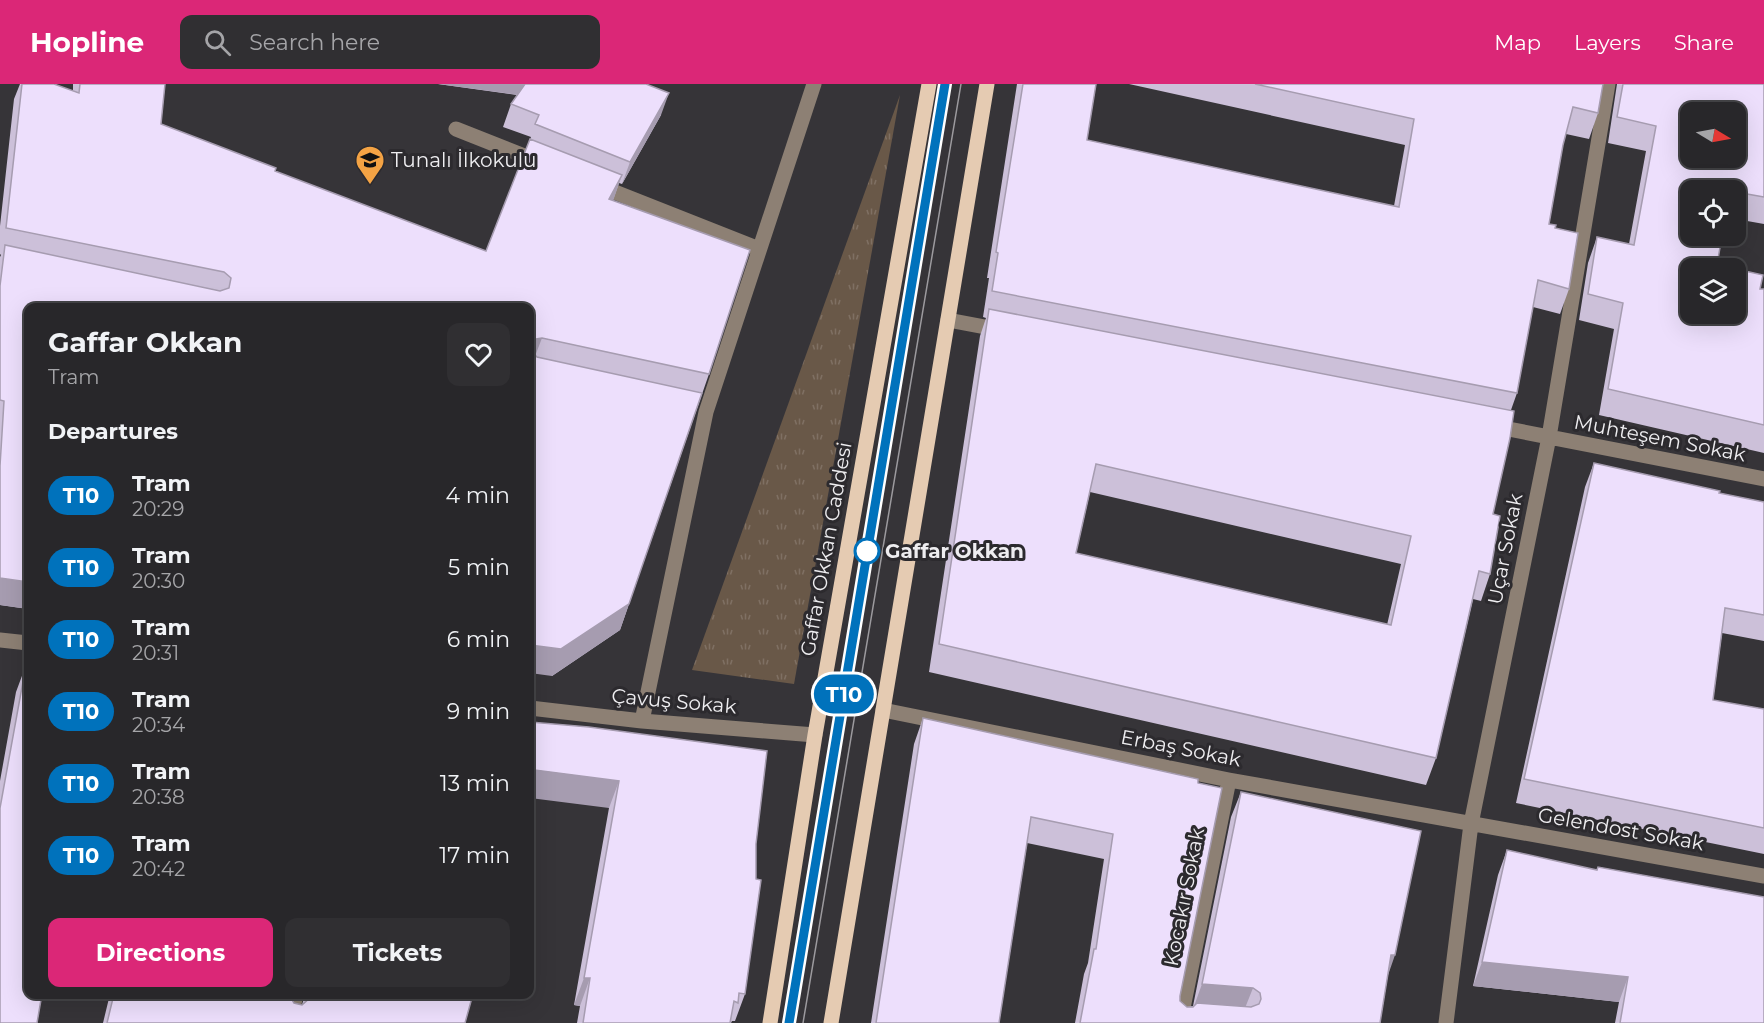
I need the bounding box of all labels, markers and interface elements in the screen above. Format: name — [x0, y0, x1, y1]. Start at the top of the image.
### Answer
search box — [180, 15, 600, 69]
text: Hopline — [30, 25, 144, 59]
icon: search — [201, 26, 234, 59]
text: Search here — [249, 29, 380, 56]
text: Map — [1494, 30, 1541, 55]
text: Layers — [1574, 30, 1641, 55]
text: Share — [1674, 30, 1734, 55]
north arrow — [1680, 102, 1746, 168]
map controls — [1680, 102, 1746, 324]
school or university icon: Tunalı İlkokulu — [354, 144, 386, 186]
place label: Tunalı İlkokulu — [391, 148, 536, 172]
button: locate — [1680, 180, 1746, 246]
button: layers — [1680, 258, 1746, 324]
button: heart — [447, 323, 510, 386]
text: Gaffar Okkan — [48, 325, 242, 359]
text: Tram — [48, 365, 99, 389]
street label: Muhteşem Sokak — [1572, 410, 1748, 466]
text: Departures — [48, 418, 178, 445]
street label: Gaffar Okkan Caddesi — [795, 440, 857, 658]
text: Tram — [132, 470, 191, 497]
text: 4 min — [446, 482, 510, 509]
text: T10 — [63, 483, 99, 508]
street label: Uçar Sokak — [1482, 491, 1528, 607]
text: 20:29 — [132, 497, 184, 521]
marker: Gaffar Okkan — [854, 538, 880, 564]
place label: Gaffar Okkan — [885, 539, 1024, 563]
text: Tram — [132, 542, 191, 569]
text: 5 min — [448, 554, 510, 581]
text: T10 — [63, 555, 99, 580]
text: 20:30 — [132, 569, 185, 593]
text: Tram — [132, 614, 191, 641]
text: 6 min — [447, 626, 510, 653]
text: T10 — [63, 627, 99, 652]
text: 20:31 — [132, 641, 179, 665]
line badge: T10 — [810, 674, 878, 714]
text: T10 — [826, 682, 862, 707]
street label: Çavuş Sokak — [611, 684, 737, 718]
text: Tram — [132, 686, 191, 713]
text: 9 min — [447, 698, 510, 725]
text: T10 — [63, 699, 99, 724]
text: 20:34 — [132, 713, 185, 737]
street label: Erbaş Sokak — [1119, 725, 1243, 771]
text: Tram — [132, 758, 191, 785]
text: 13 min — [440, 770, 510, 797]
text: T10 — [63, 771, 99, 796]
text: 20:38 — [132, 785, 185, 809]
street label: Gelendost Sokak — [1536, 803, 1706, 855]
street label: Kocakır Sokak — [1159, 826, 1209, 968]
text: Tram — [132, 830, 191, 857]
text: 17 min — [439, 842, 510, 869]
text: T10 — [63, 843, 99, 868]
text: 20:42 — [132, 857, 185, 881]
button: Directions — [48, 918, 273, 987]
button: Tickets — [285, 918, 510, 987]

